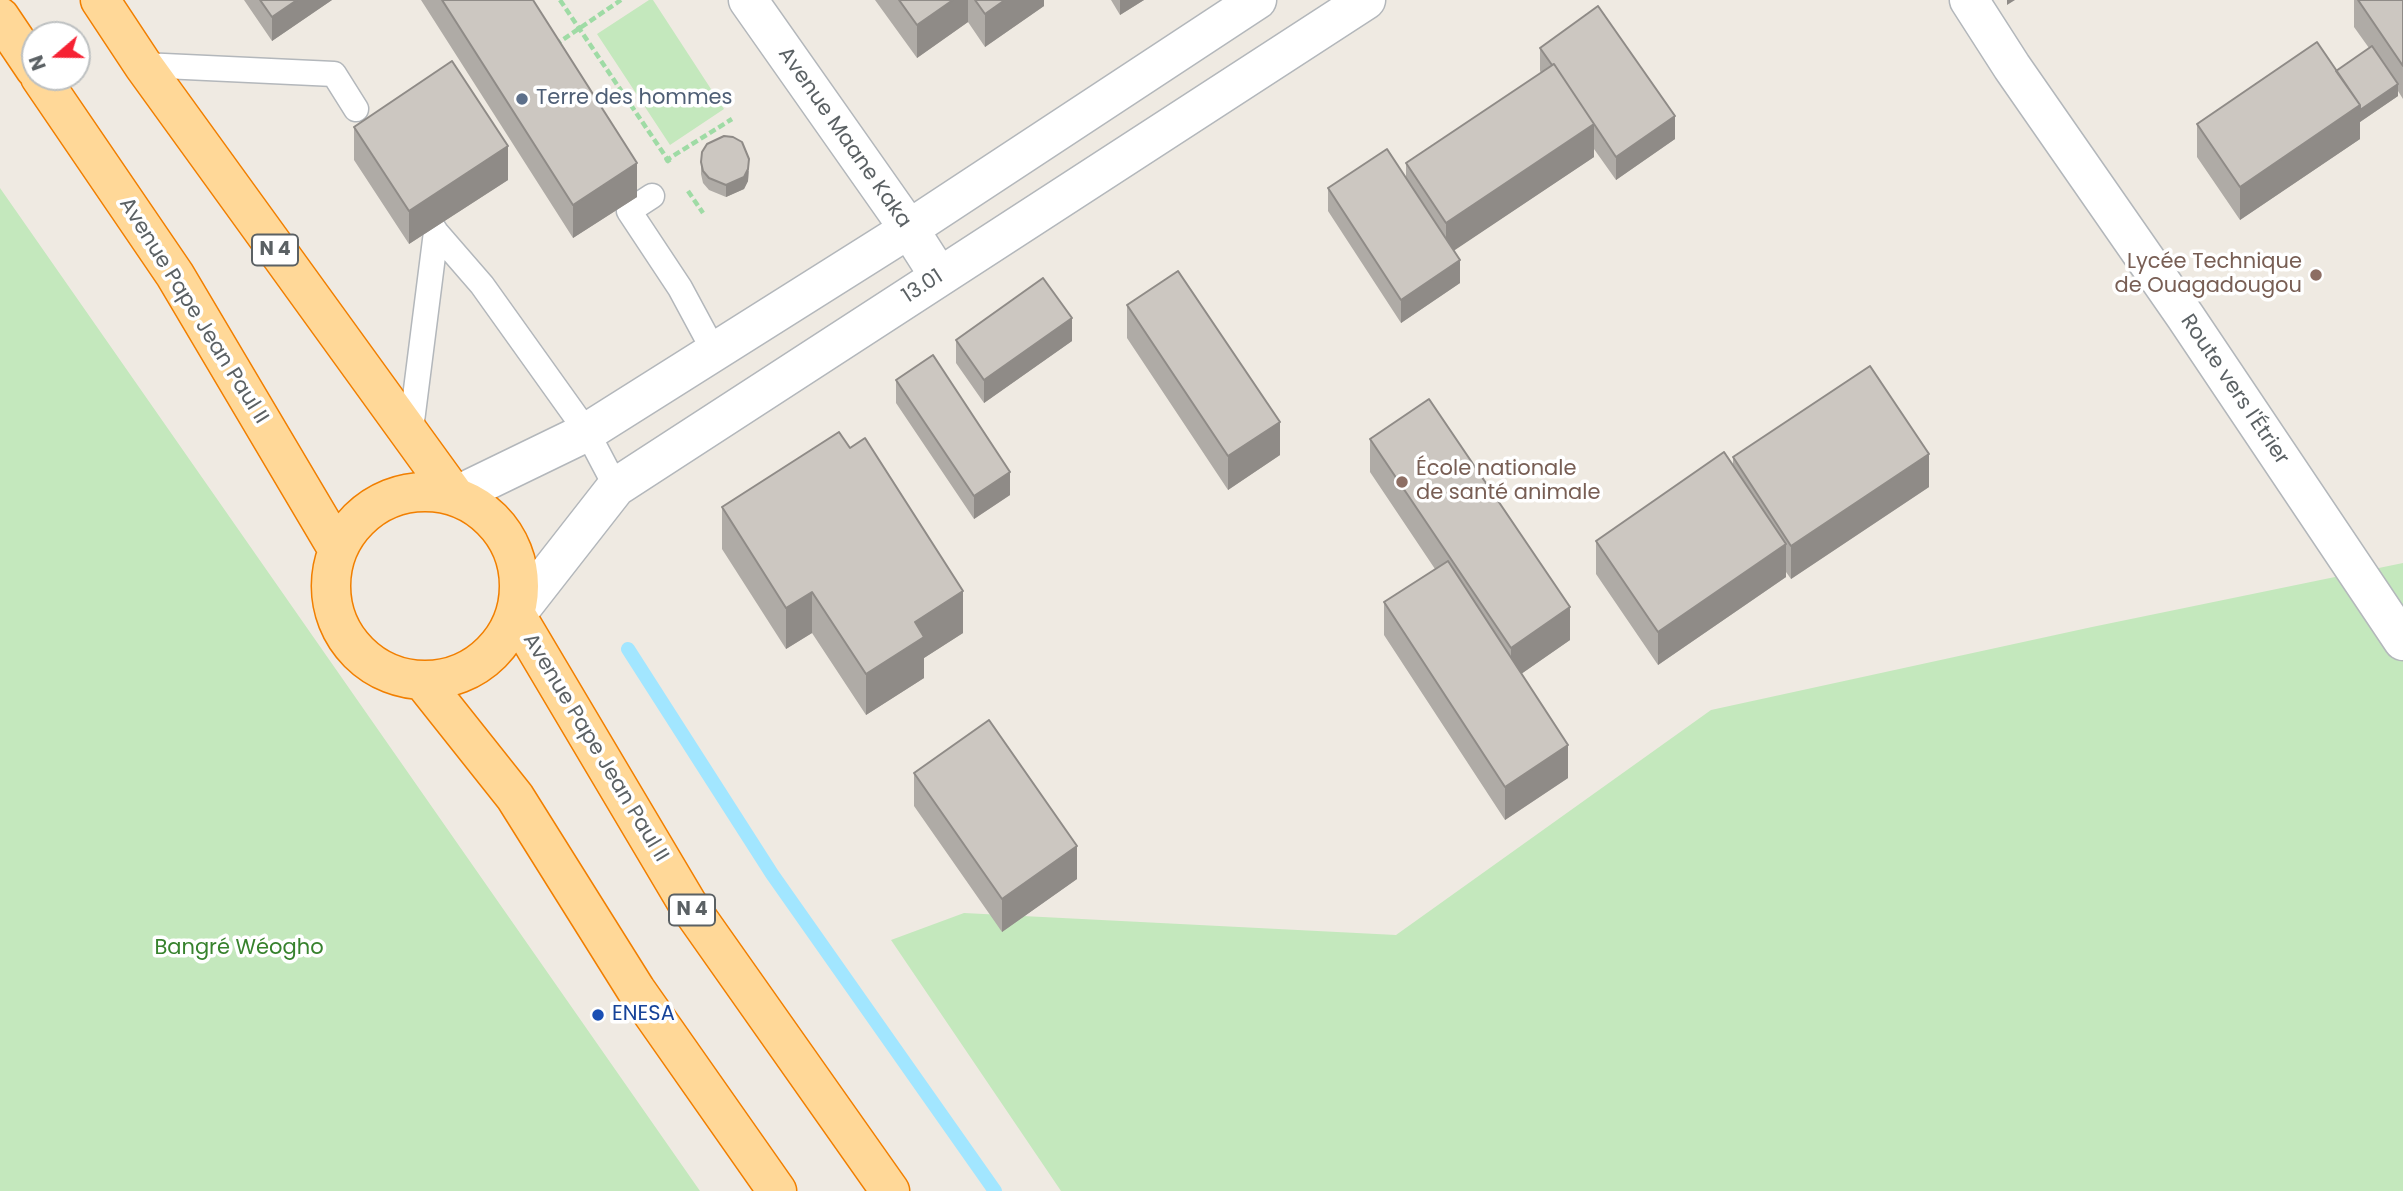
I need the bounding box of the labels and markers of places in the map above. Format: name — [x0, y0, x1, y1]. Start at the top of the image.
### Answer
place label: Terre des hommes — [536, 86, 733, 112]
marker: Terre des hommes — [514, 91, 530, 107]
place label: Lycée Technique de Ouagadougou — [2114, 250, 2302, 300]
marker: Lycée Technique de Ouagadougou — [2308, 267, 2324, 283]
place label: École nationale de santé animale — [1416, 457, 1601, 507]
marker: École nationale de santé animale — [1394, 474, 1410, 490]
place label: ENESA — [612, 1002, 675, 1028]
marker: ENESA — [590, 1007, 606, 1023]

